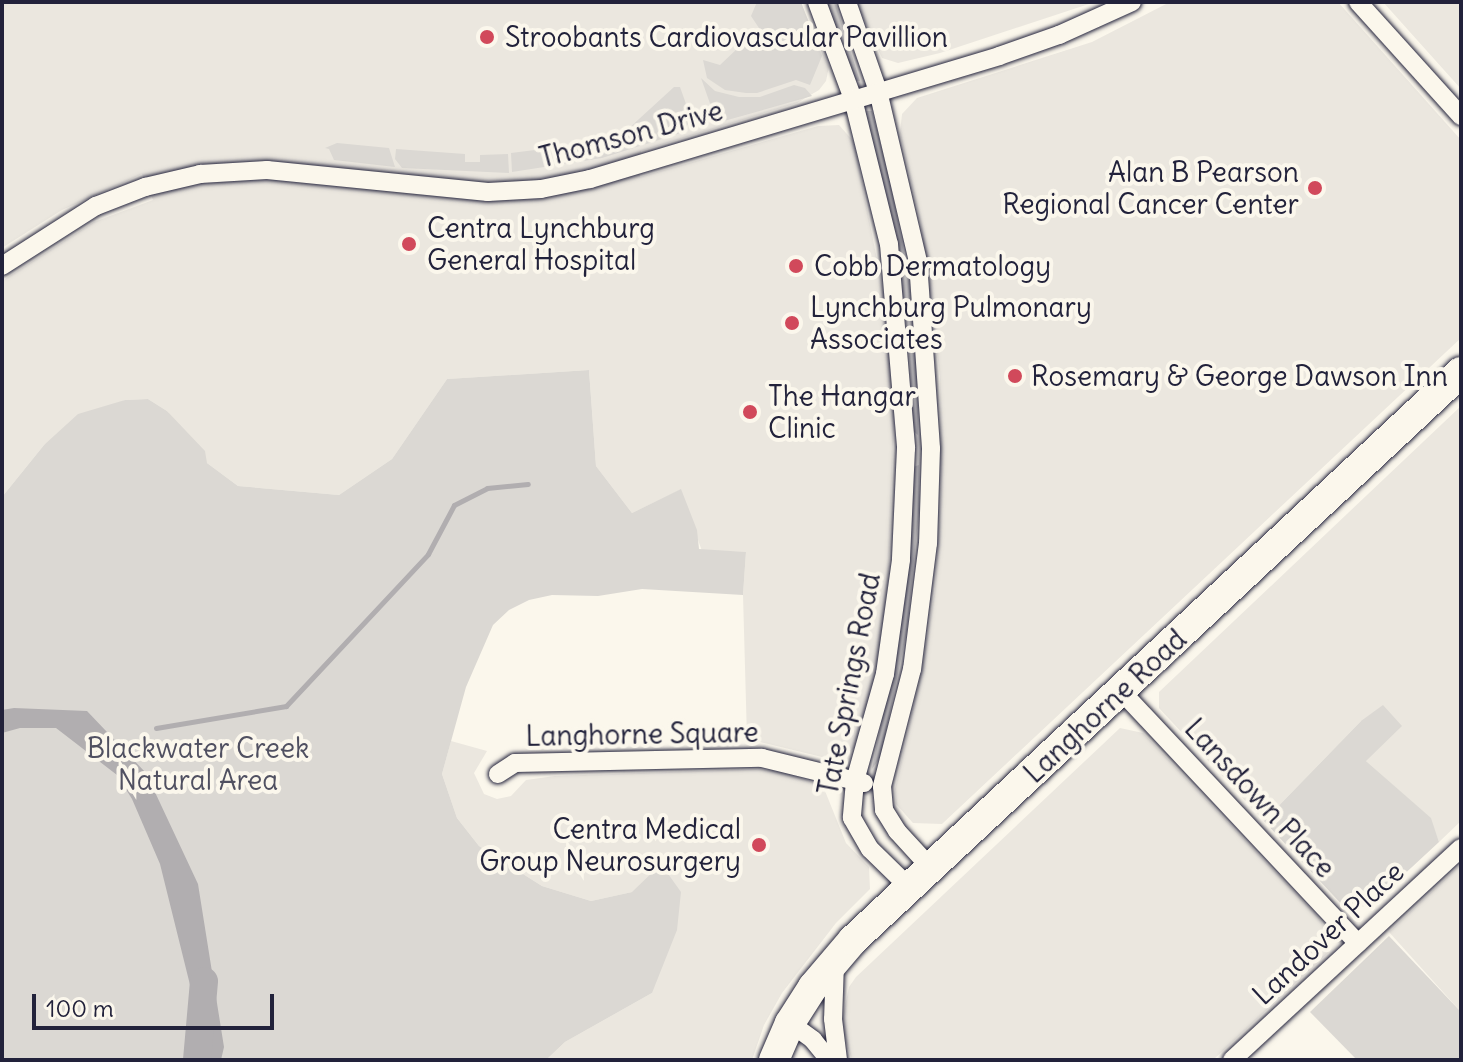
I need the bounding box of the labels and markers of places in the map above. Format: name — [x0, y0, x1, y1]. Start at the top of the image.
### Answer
place label: Stroobants Cardiovascular Pavillion — [505, 20, 948, 54]
marker: Stroobants Cardiovascular Pavillion — [476, 26, 498, 48]
place label: Alan B Pearson Regional Cancer Center — [1002, 155, 1299, 221]
marker: Alan B Pearson Regional Cancer Center — [1306, 179, 1324, 197]
place label: Centra Lynchburg General Hospital — [427, 211, 655, 277]
marker: Centra Lynchburg General Hospital — [398, 233, 420, 255]
place label: Cobb Dermatology — [814, 249, 1051, 283]
marker: Cobb Dermatology — [785, 255, 807, 277]
place label: Lynchburg Pulmonary Associates — [810, 290, 1092, 356]
marker: Lynchburg Pulmonary Associates — [781, 312, 803, 334]
place label: Rosemary & George Dawson Inn — [1031, 359, 1448, 393]
marker: Rosemary & George Dawson Inn — [1006, 367, 1024, 385]
place label: The Hangar Clinic — [768, 379, 916, 445]
marker: The Hangar Clinic — [739, 401, 761, 423]
place label: Centra Medical Group Neurosurgery — [479, 812, 741, 878]
marker: Centra Medical Group Neurosurgery — [748, 834, 770, 856]

